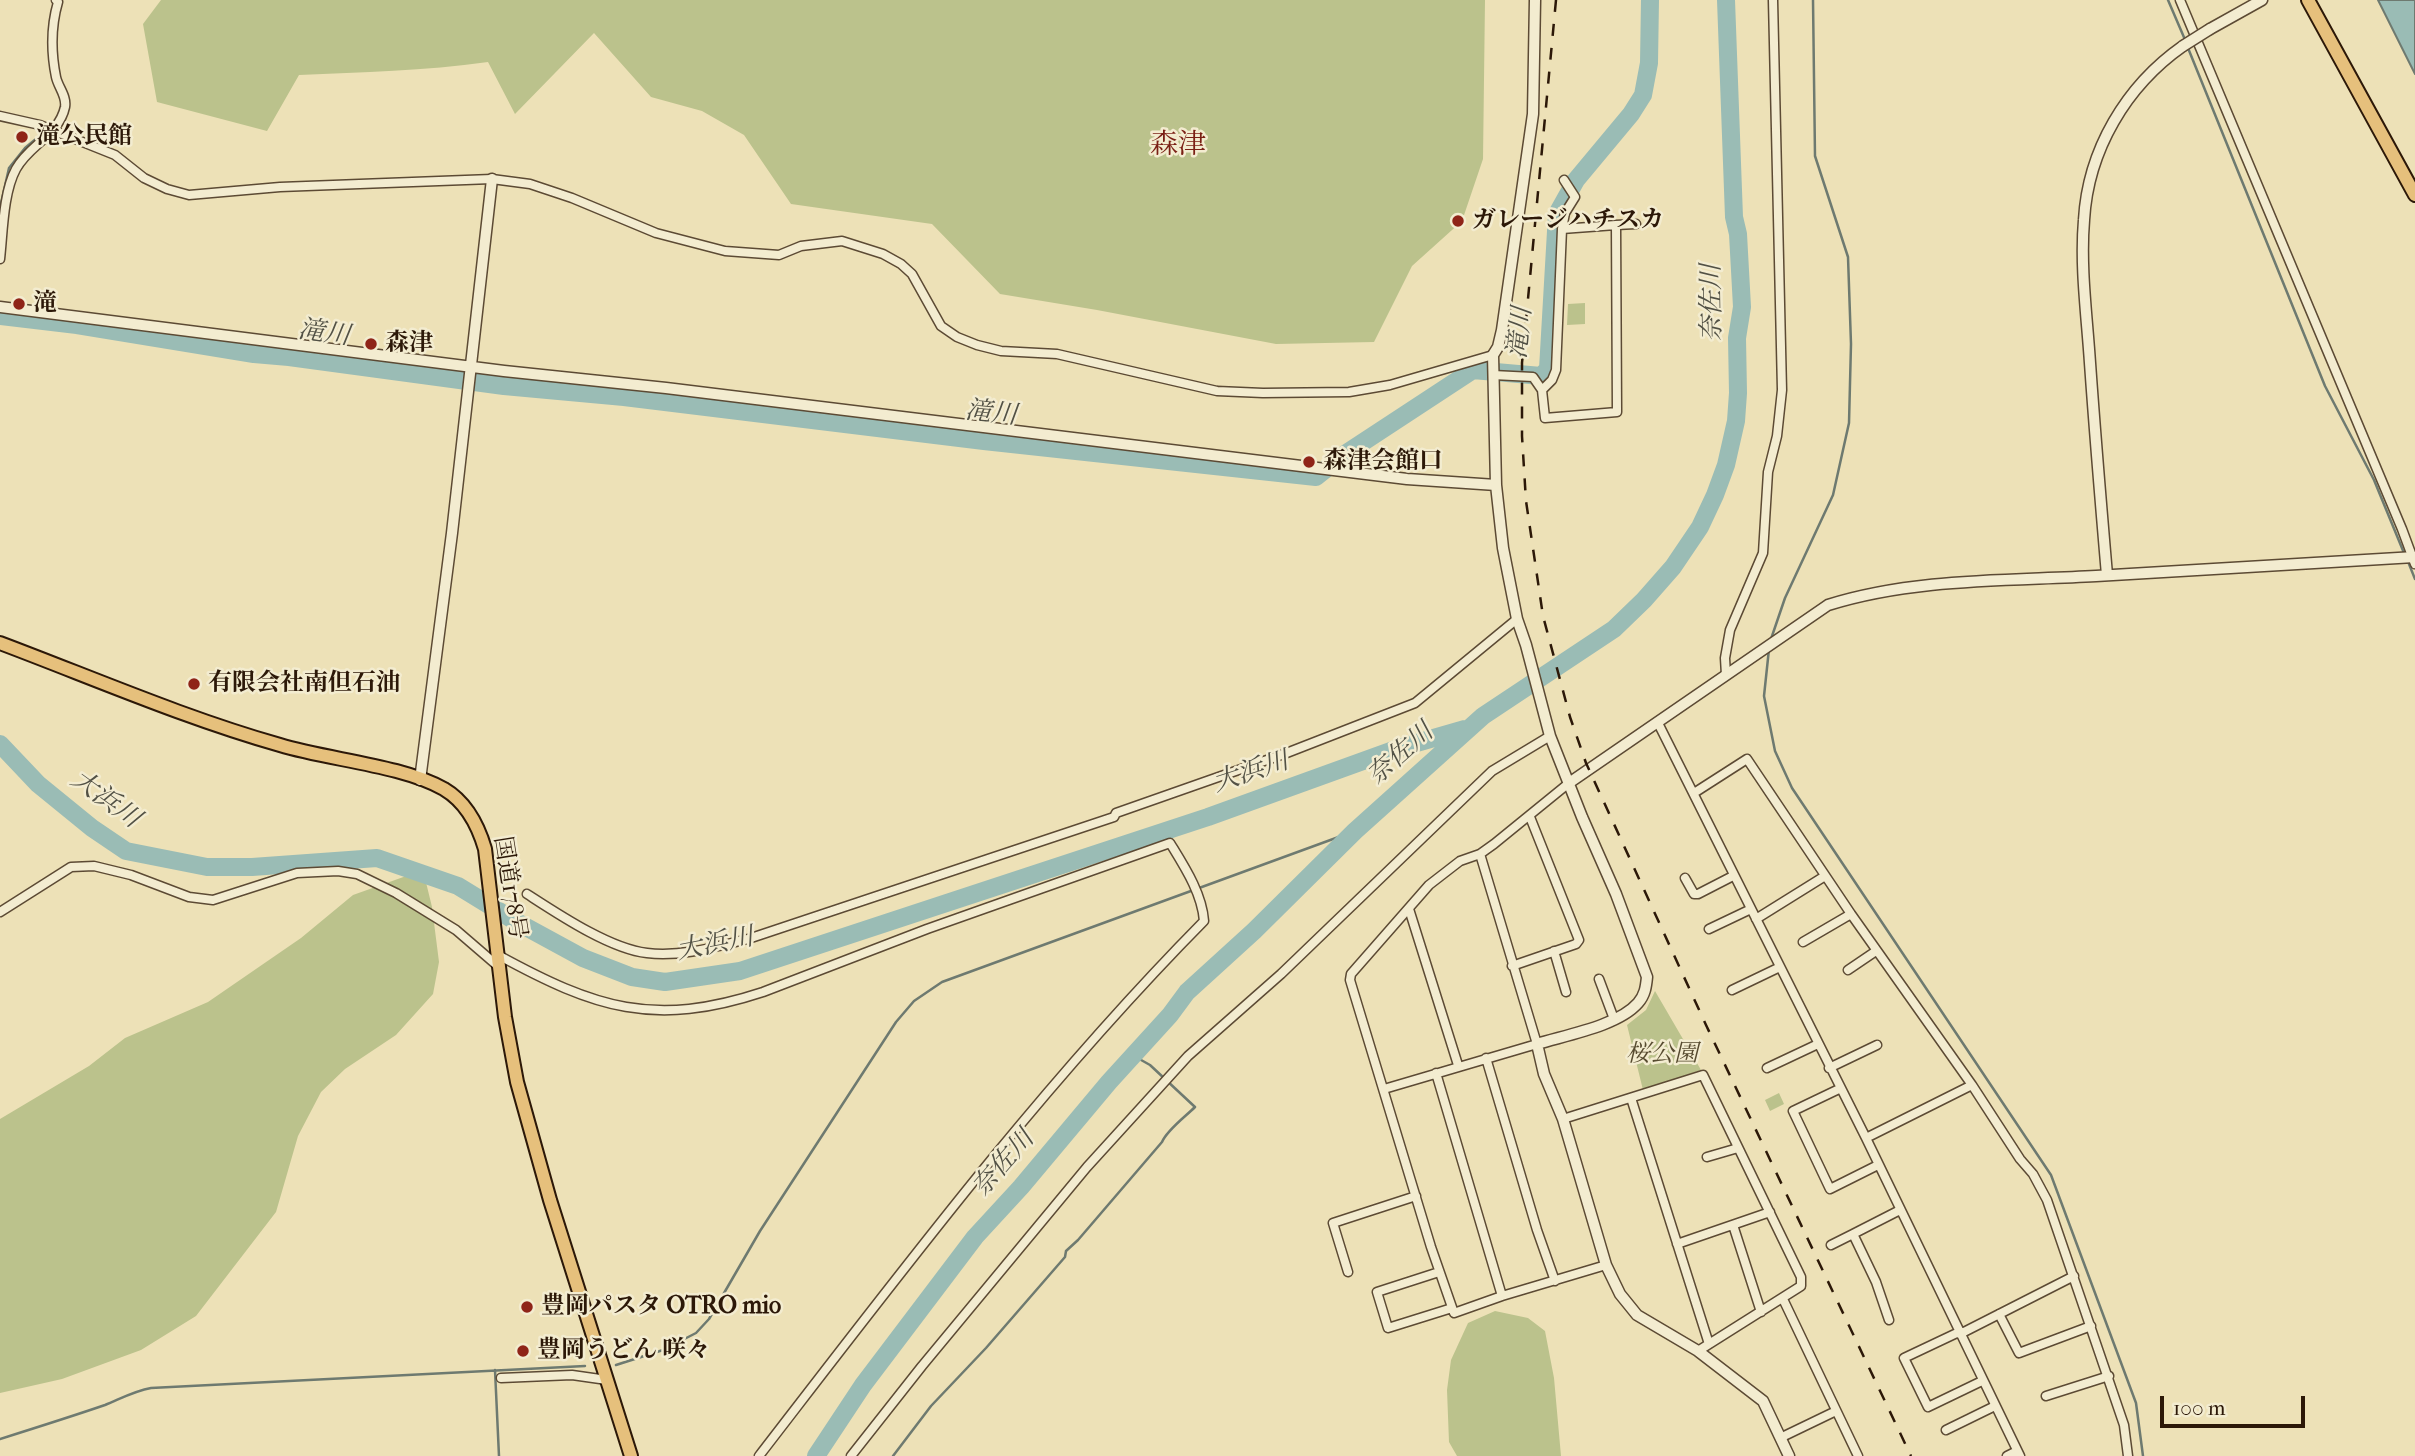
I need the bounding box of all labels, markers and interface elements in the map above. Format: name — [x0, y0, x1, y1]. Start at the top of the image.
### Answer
place label: 滝公民館 — [36, 123, 132, 151]
marker: 滝公民館 — [14, 129, 30, 145]
district label: 森津 — [1150, 129, 1206, 163]
place label: ガレージハチスカ — [1472, 207, 1664, 235]
marker: ガレージハチスカ — [1450, 213, 1466, 229]
water label: 奈佐川 — [1697, 264, 1729, 342]
place label: 滝 — [33, 290, 57, 318]
marker: 滝 — [11, 296, 27, 312]
water label: 滝川 — [1503, 306, 1539, 360]
water label: 滝川 — [296, 315, 352, 353]
place label: 森津 — [385, 330, 433, 358]
marker: 森津 — [363, 336, 379, 352]
water label: 滝川 — [964, 396, 1018, 432]
place label: 森津会館口 — [1323, 448, 1443, 476]
marker: 森津会館口 — [1301, 454, 1317, 470]
place label: 有限会社南但石油 — [208, 670, 400, 698]
marker: 有限会社南但石油 — [186, 676, 202, 692]
water label: 奈佐川 — [1362, 717, 1440, 793]
water label: 大浜川 — [1209, 746, 1293, 800]
water label: 大浜川 — [64, 764, 146, 836]
street label: 国道178号 — [487, 834, 531, 942]
water label: 大浜川 — [674, 922, 756, 968]
park label: 桜公園 — [1626, 1041, 1698, 1069]
water label: 奈佐川 — [967, 1124, 1041, 1204]
place label: 豊岡パスタ OTRO mio — [541, 1293, 781, 1321]
marker: 豊岡パスタ OTRO mio — [519, 1299, 535, 1315]
place label: 豊岡うどん 咲々 — [537, 1337, 710, 1365]
marker: 豊岡うどん 咲々 — [515, 1343, 531, 1359]
scale bar — [2163, 1382, 2308, 1426]
text: 100 m — [2173, 1396, 2226, 1420]

